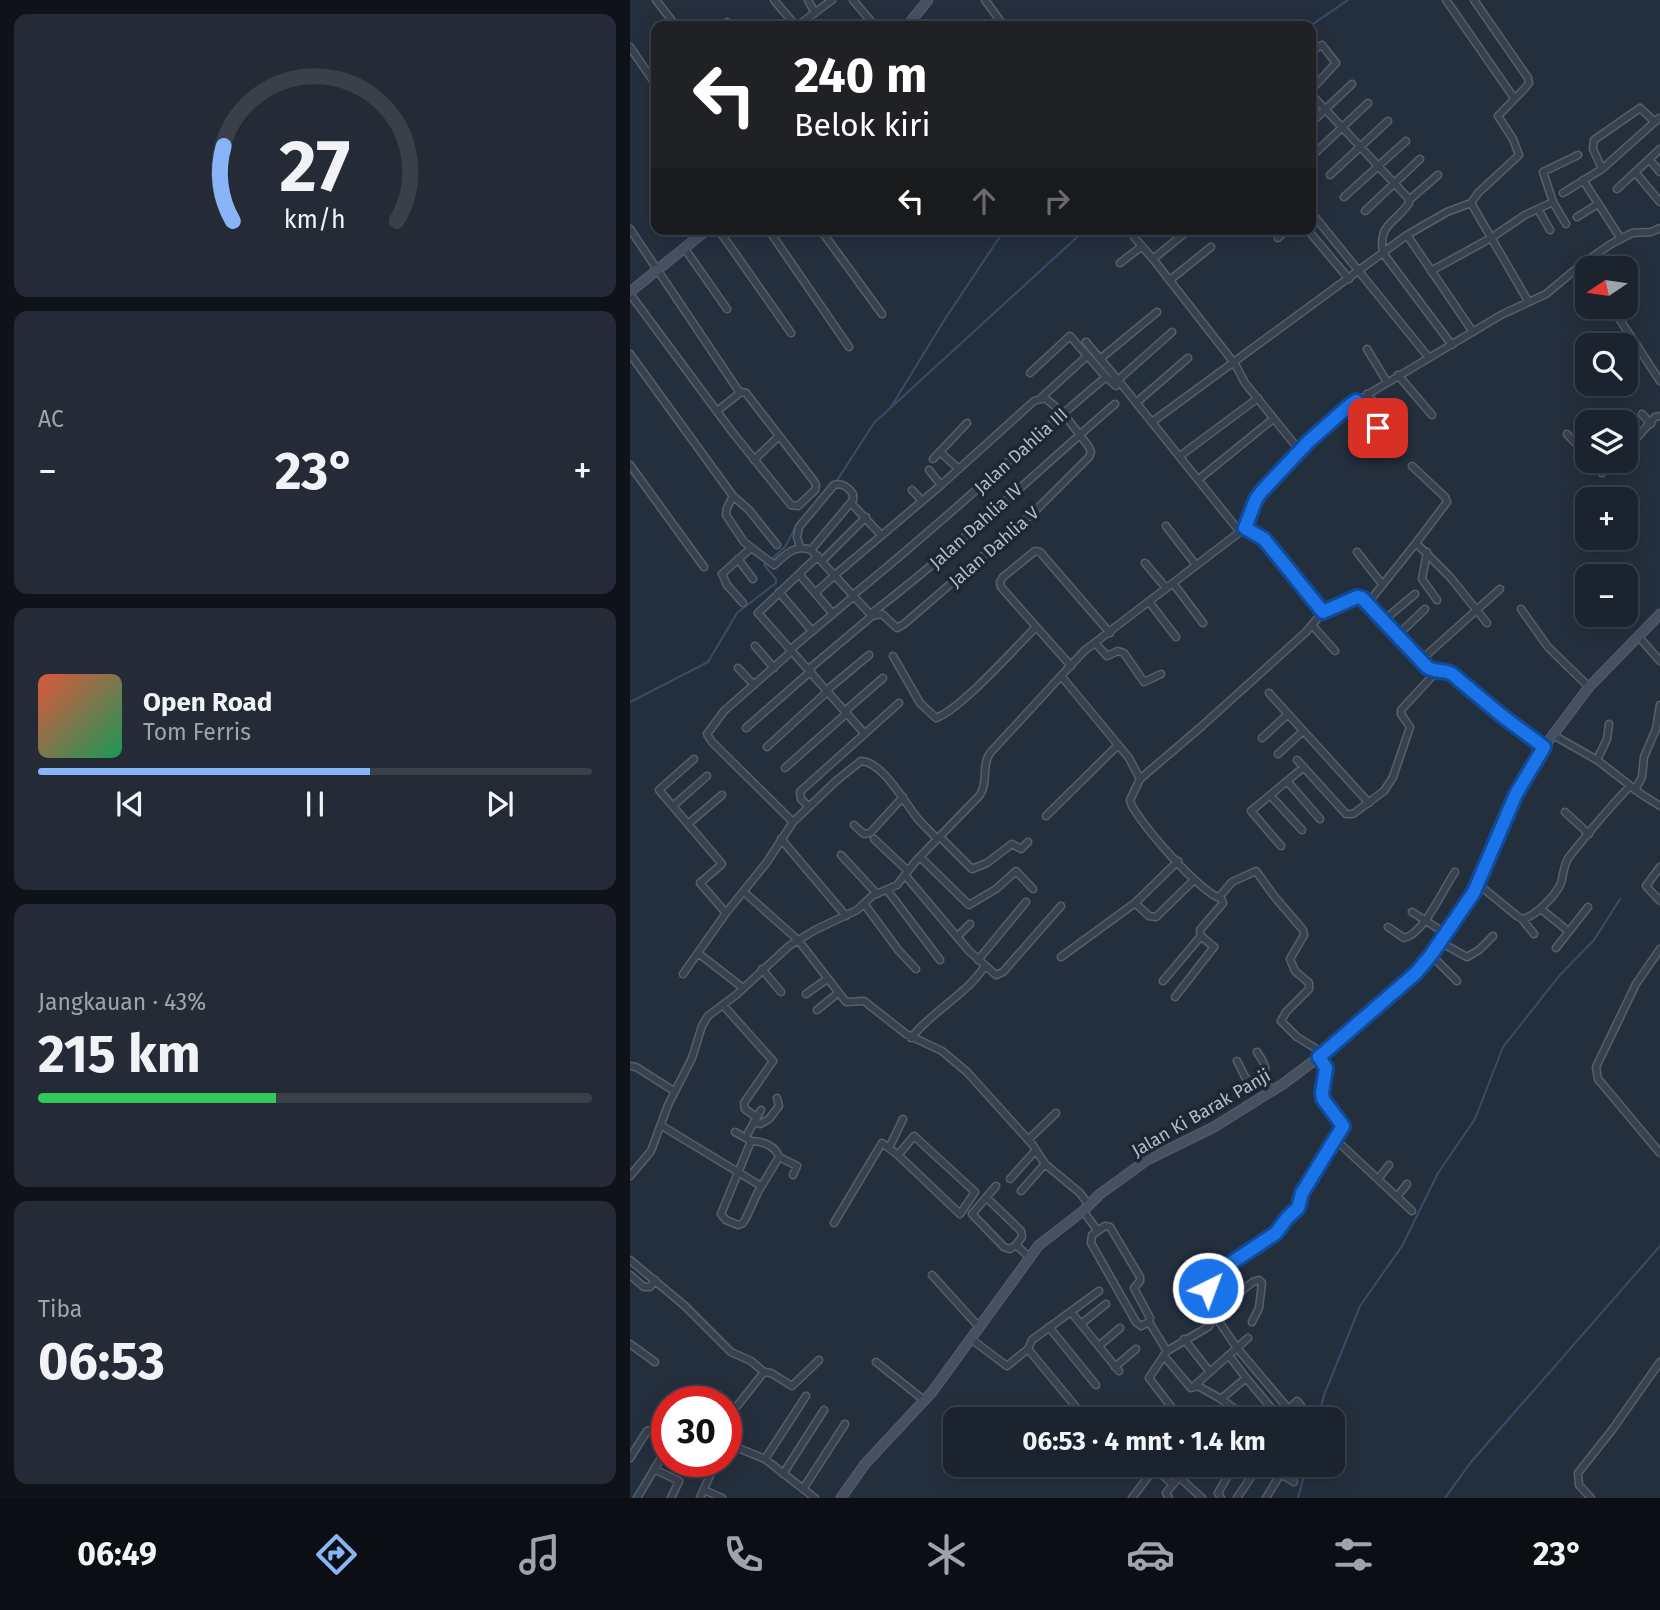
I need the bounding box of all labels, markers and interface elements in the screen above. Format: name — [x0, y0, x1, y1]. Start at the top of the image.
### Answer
text: 240 m — [794, 46, 927, 105]
icon: left — [679, 49, 770, 140]
text: Belok kiri — [794, 106, 930, 144]
text: 27 — [280, 124, 350, 211]
icon: left — [892, 182, 930, 220]
icon: ahead — [965, 182, 1003, 220]
icon: right — [1038, 182, 1076, 220]
text: km/h — [284, 205, 346, 235]
north arrow — [1575, 256, 1638, 318]
map controls — [1575, 256, 1638, 627]
button: search — [1575, 333, 1638, 396]
pin — [1348, 398, 1408, 458]
street label: Jalan Dahlia III — [970, 403, 1072, 499]
text: AC — [38, 405, 64, 433]
icon: arrive — [1359, 409, 1397, 447]
button: layers — [1575, 410, 1638, 473]
text: 23° — [275, 440, 355, 503]
text: − — [38, 448, 57, 494]
text: + — [573, 448, 592, 494]
street label: Jalan Dahlia IV — [925, 479, 1027, 573]
button: + — [1575, 487, 1638, 550]
street label: Jalan Dahlia V — [944, 502, 1044, 592]
button: − — [1575, 564, 1638, 627]
text: Open Road — [143, 687, 272, 718]
text: Tom Ferris — [143, 718, 251, 746]
icon: previous — [111, 785, 149, 823]
icon: pause — [296, 785, 334, 823]
icon: next — [481, 785, 519, 823]
text: Jangkauan · 43% — [38, 988, 206, 1016]
text: 215 km — [38, 1023, 201, 1086]
street label: Jalan Ki Barak Panji — [1128, 1064, 1274, 1162]
position arrow — [1171, 1251, 1245, 1325]
text: Tiba — [38, 1295, 82, 1323]
text: 06:53 — [38, 1330, 165, 1393]
speed limit sign: 30 — [651, 1386, 742, 1477]
text: 06:53 · 4 mnt · 1.4 km — [1022, 1426, 1266, 1457]
icon: directions — [312, 1530, 361, 1579]
icon: music — [515, 1530, 564, 1579]
icon: phone — [719, 1530, 768, 1579]
icon: climate — [922, 1530, 971, 1579]
icon: car — [1126, 1530, 1175, 1579]
icon: filters — [1329, 1530, 1378, 1579]
text: 06:49 — [77, 1535, 157, 1573]
text: 23° — [1533, 1535, 1583, 1573]

